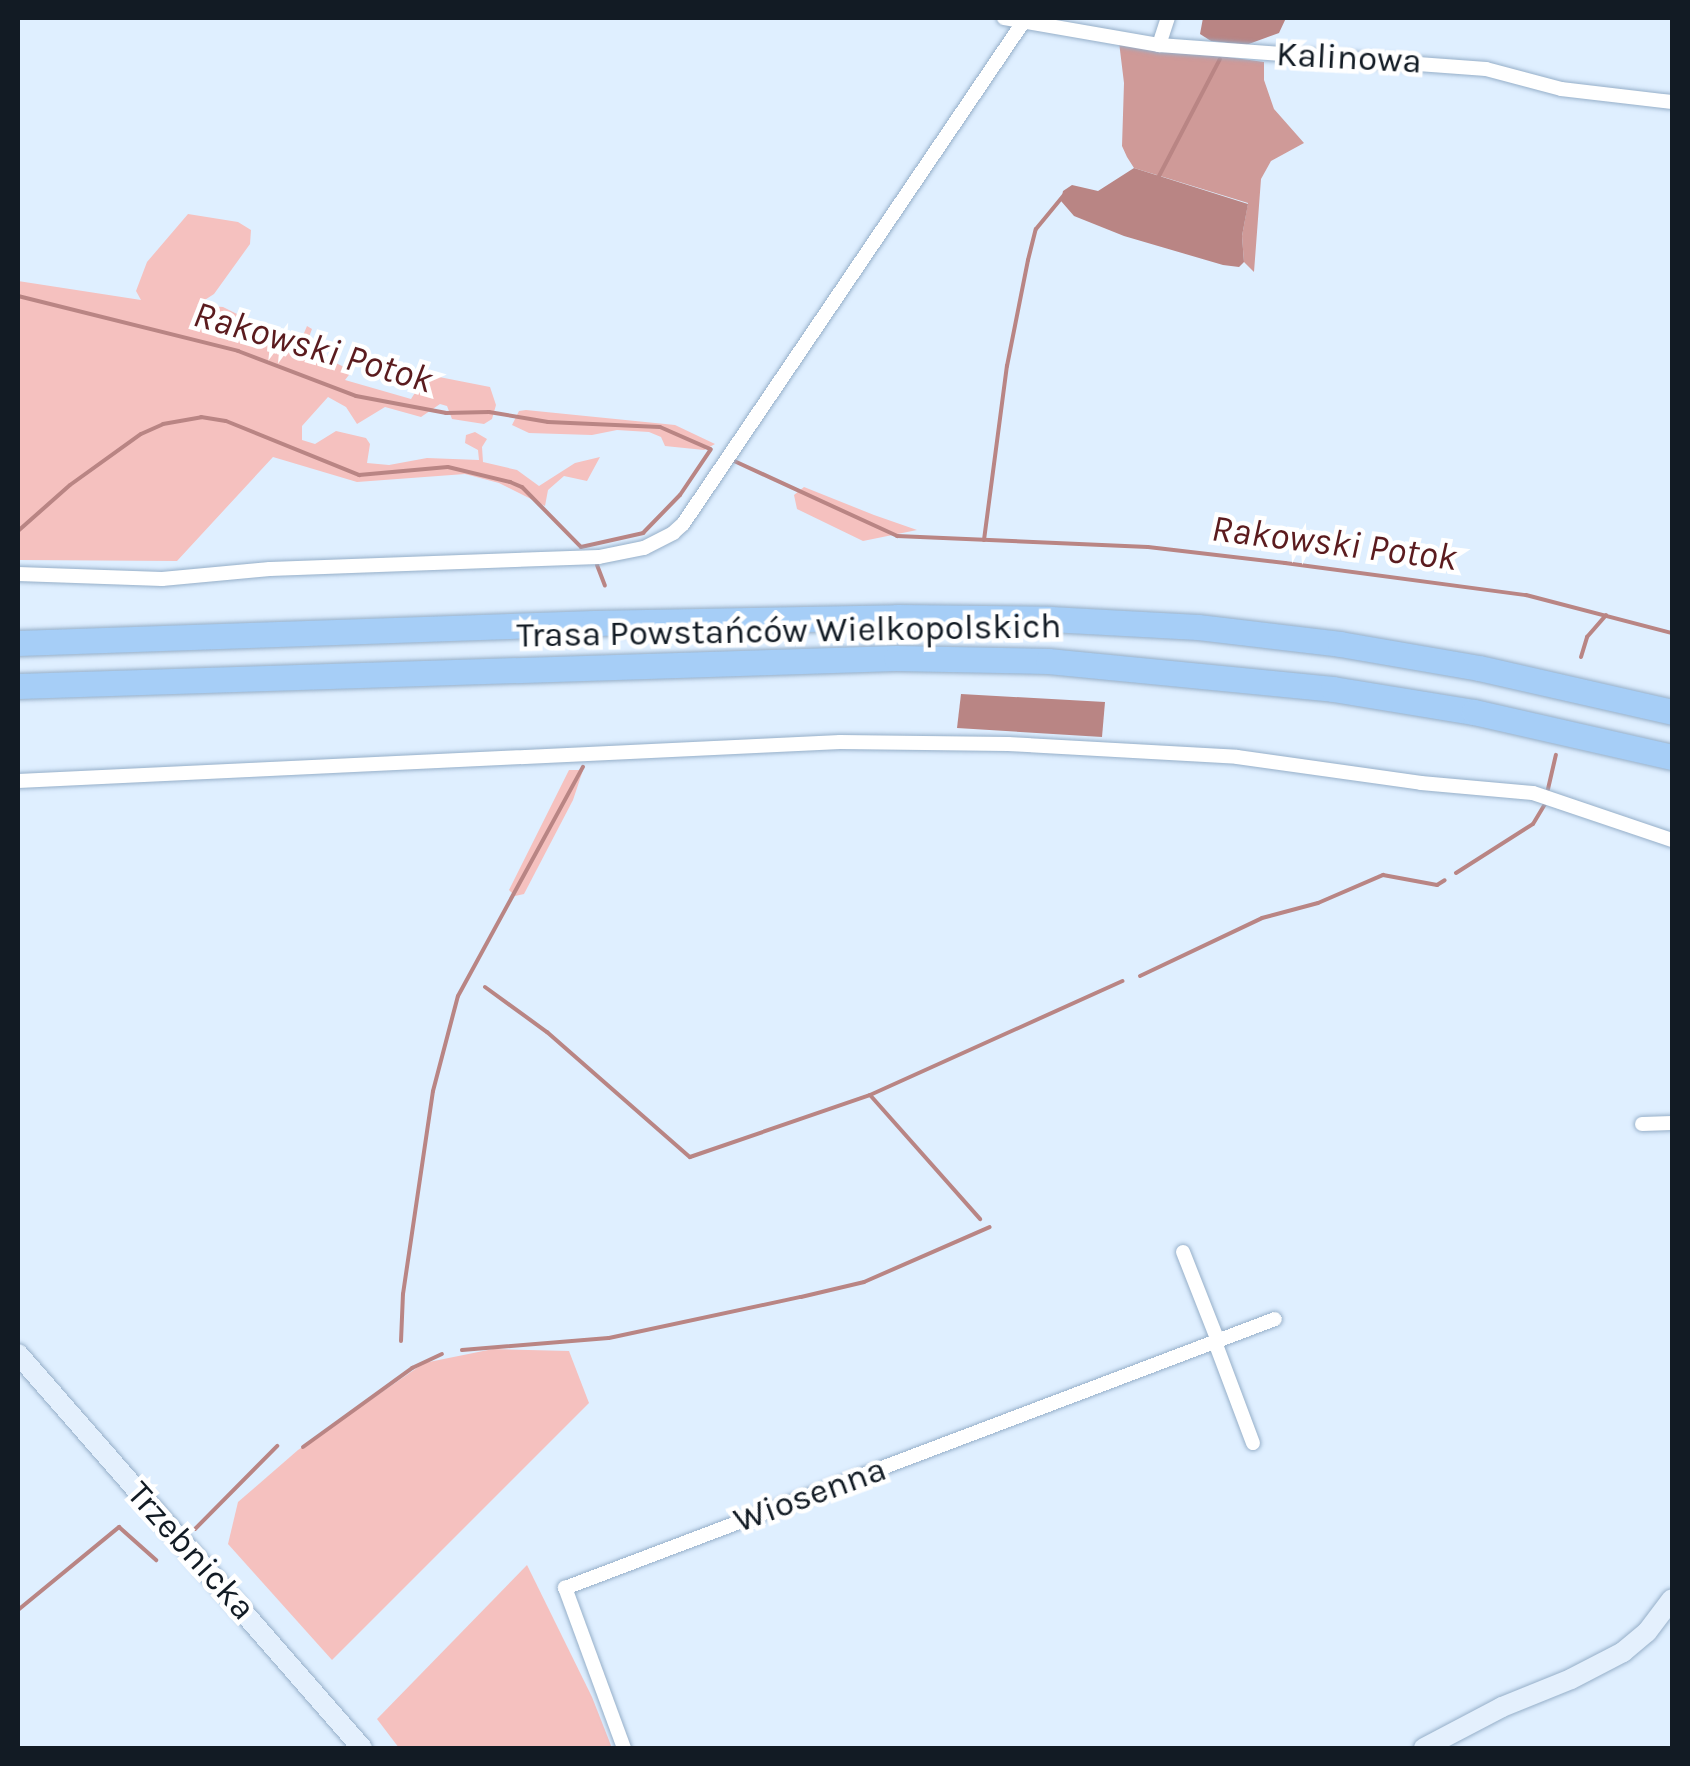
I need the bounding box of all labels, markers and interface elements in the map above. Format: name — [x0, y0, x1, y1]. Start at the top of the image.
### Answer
street label: Kalinowa — [1275, 33, 1423, 83]
water label: Rakowski Potok — [188, 291, 438, 403]
water label: Rakowski Potok — [1209, 505, 1459, 581]
street label: Trasa Powstańców Wielkopolskich — [516, 605, 1062, 657]
street label: Wiosenna — [728, 1448, 892, 1542]
street label: Trzebnicka — [118, 1473, 264, 1629]

